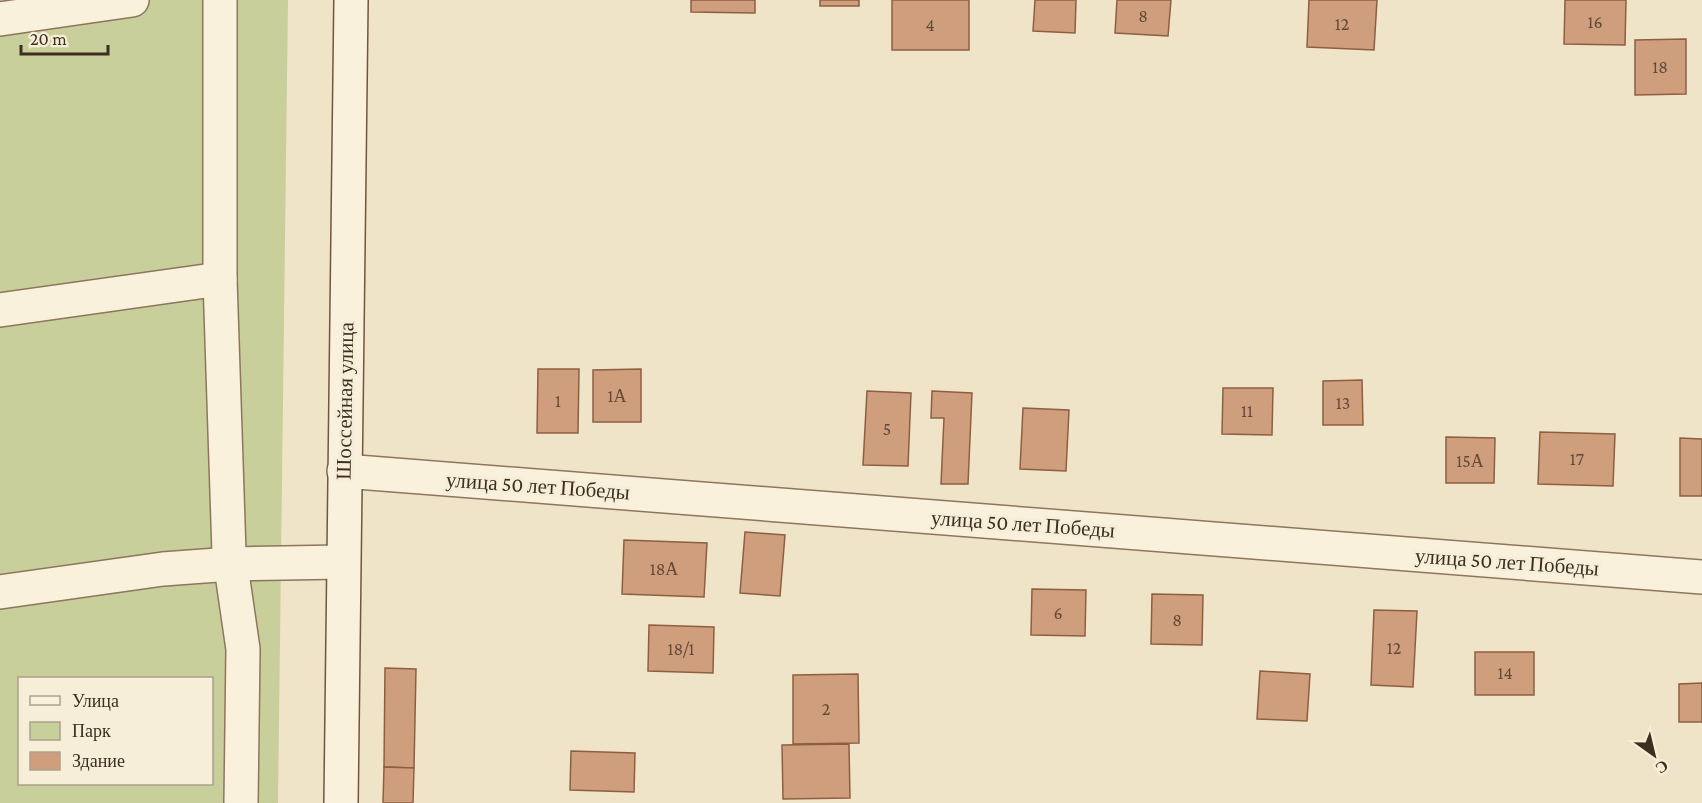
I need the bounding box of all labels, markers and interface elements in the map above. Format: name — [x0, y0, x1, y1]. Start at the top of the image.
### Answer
house number: 8 — [1138, 6, 1148, 26]
house number: 16 — [1587, 12, 1603, 32]
house number: 12 — [1335, 14, 1349, 34]
house number: 4 — [925, 15, 935, 35]
scale bar — [21, 18, 108, 56]
text: 20 m — [30, 29, 67, 49]
house number: 18 — [1652, 57, 1668, 77]
street label: Шоссейная улица — [332, 321, 358, 480]
house number: 1А — [608, 386, 626, 406]
house number: 1 — [555, 391, 561, 411]
house number: 13 — [1336, 393, 1350, 413]
house number: 11 — [1241, 401, 1253, 421]
house number: 5 — [883, 419, 891, 439]
house number: 17 — [1570, 449, 1584, 469]
house number: 15А — [1456, 451, 1484, 471]
street label: улица 50 лет Победы — [445, 468, 631, 504]
street label: улица 50 лет Победы — [930, 506, 1116, 542]
street label: улица 50 лет Победы — [1414, 544, 1600, 580]
house number: 18А — [650, 559, 678, 579]
house number: 6 — [1053, 603, 1063, 623]
house number: 8 — [1172, 610, 1182, 630]
house number: 12 — [1387, 638, 1401, 658]
house number: 18/1 — [668, 639, 694, 659]
house number: 14 — [1497, 663, 1513, 683]
legend — [18, 677, 213, 785]
text: Улица — [72, 691, 119, 711]
house number: 2 — [822, 699, 830, 719]
text: Парк — [72, 721, 111, 741]
north arrow — [1624, 725, 1684, 785]
text: Здание — [72, 751, 125, 771]
text: С — [1653, 757, 1672, 777]

